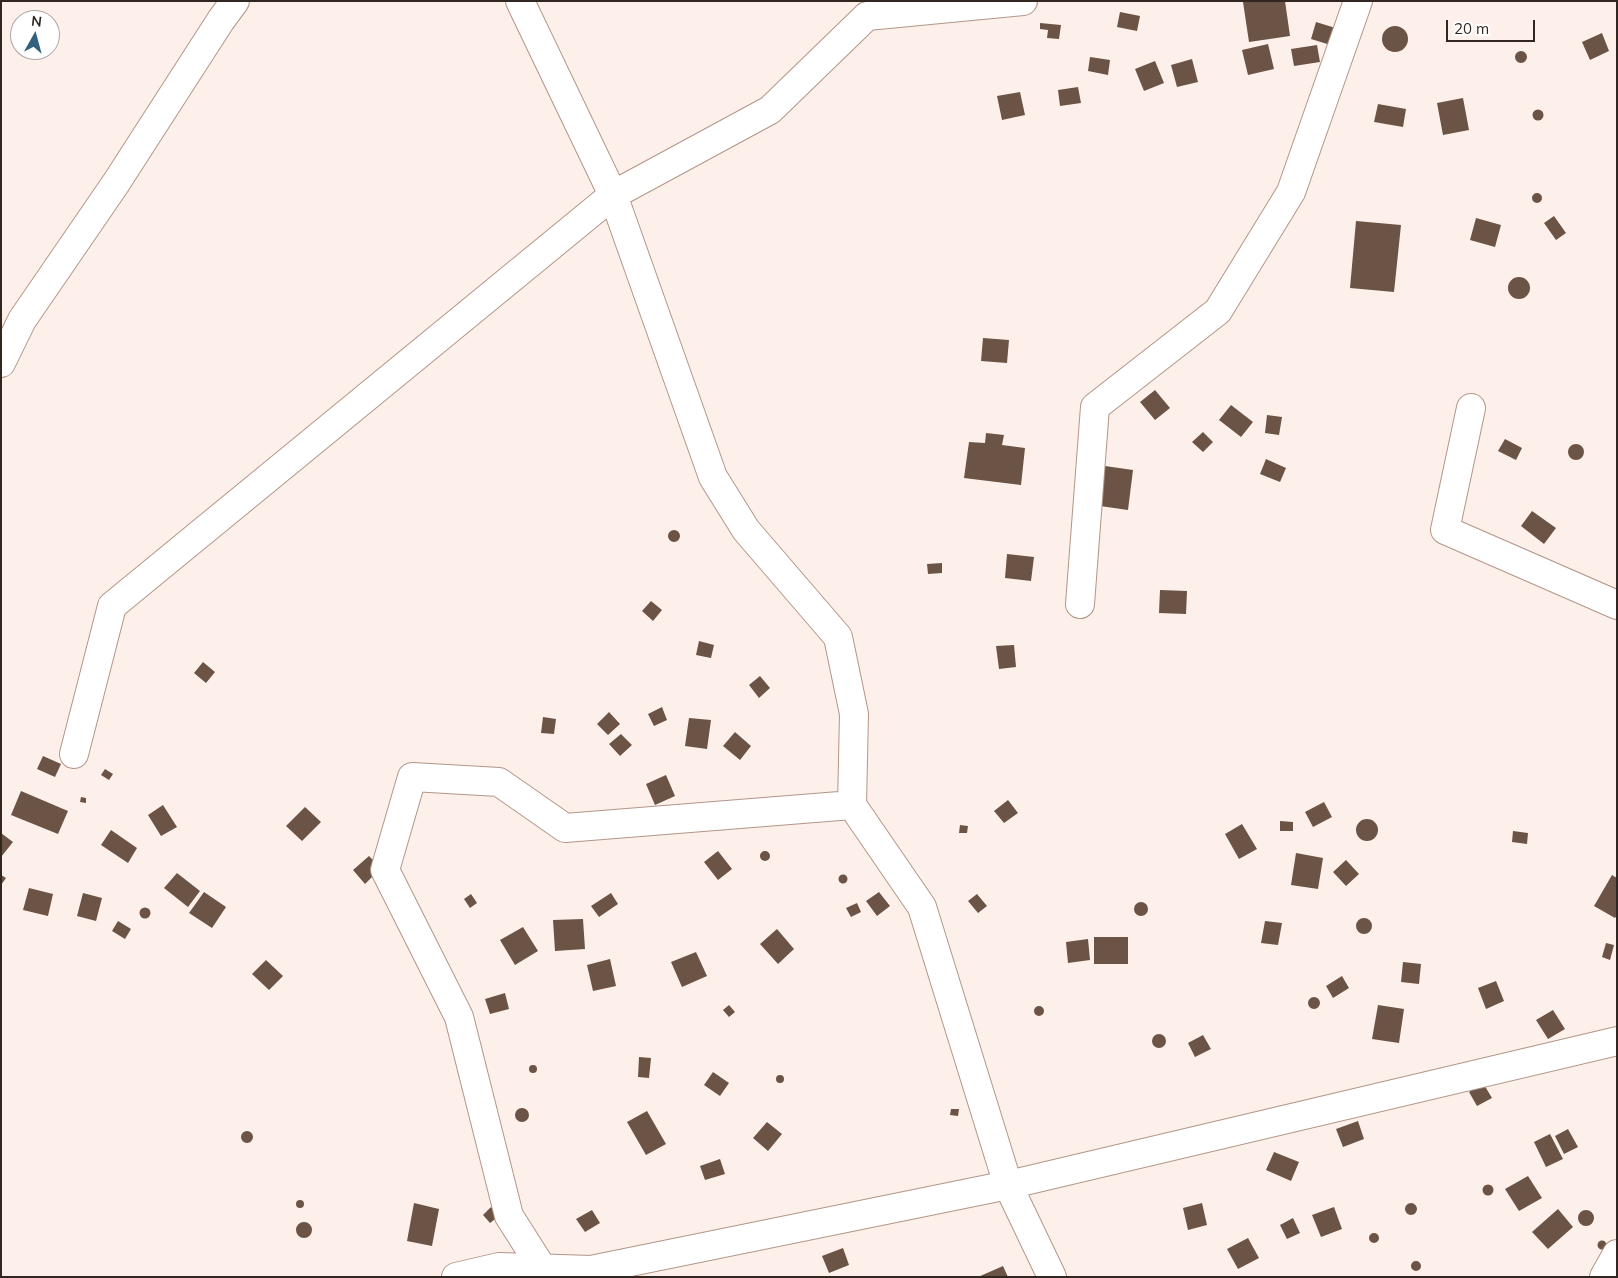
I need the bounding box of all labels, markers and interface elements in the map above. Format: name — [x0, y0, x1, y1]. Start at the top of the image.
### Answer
north arrow — [10, 10, 60, 60]
scale bar — [1448, 10, 1537, 42]
text: N — [30, 12, 43, 31]
text: 20 m — [1454, 19, 1489, 38]

